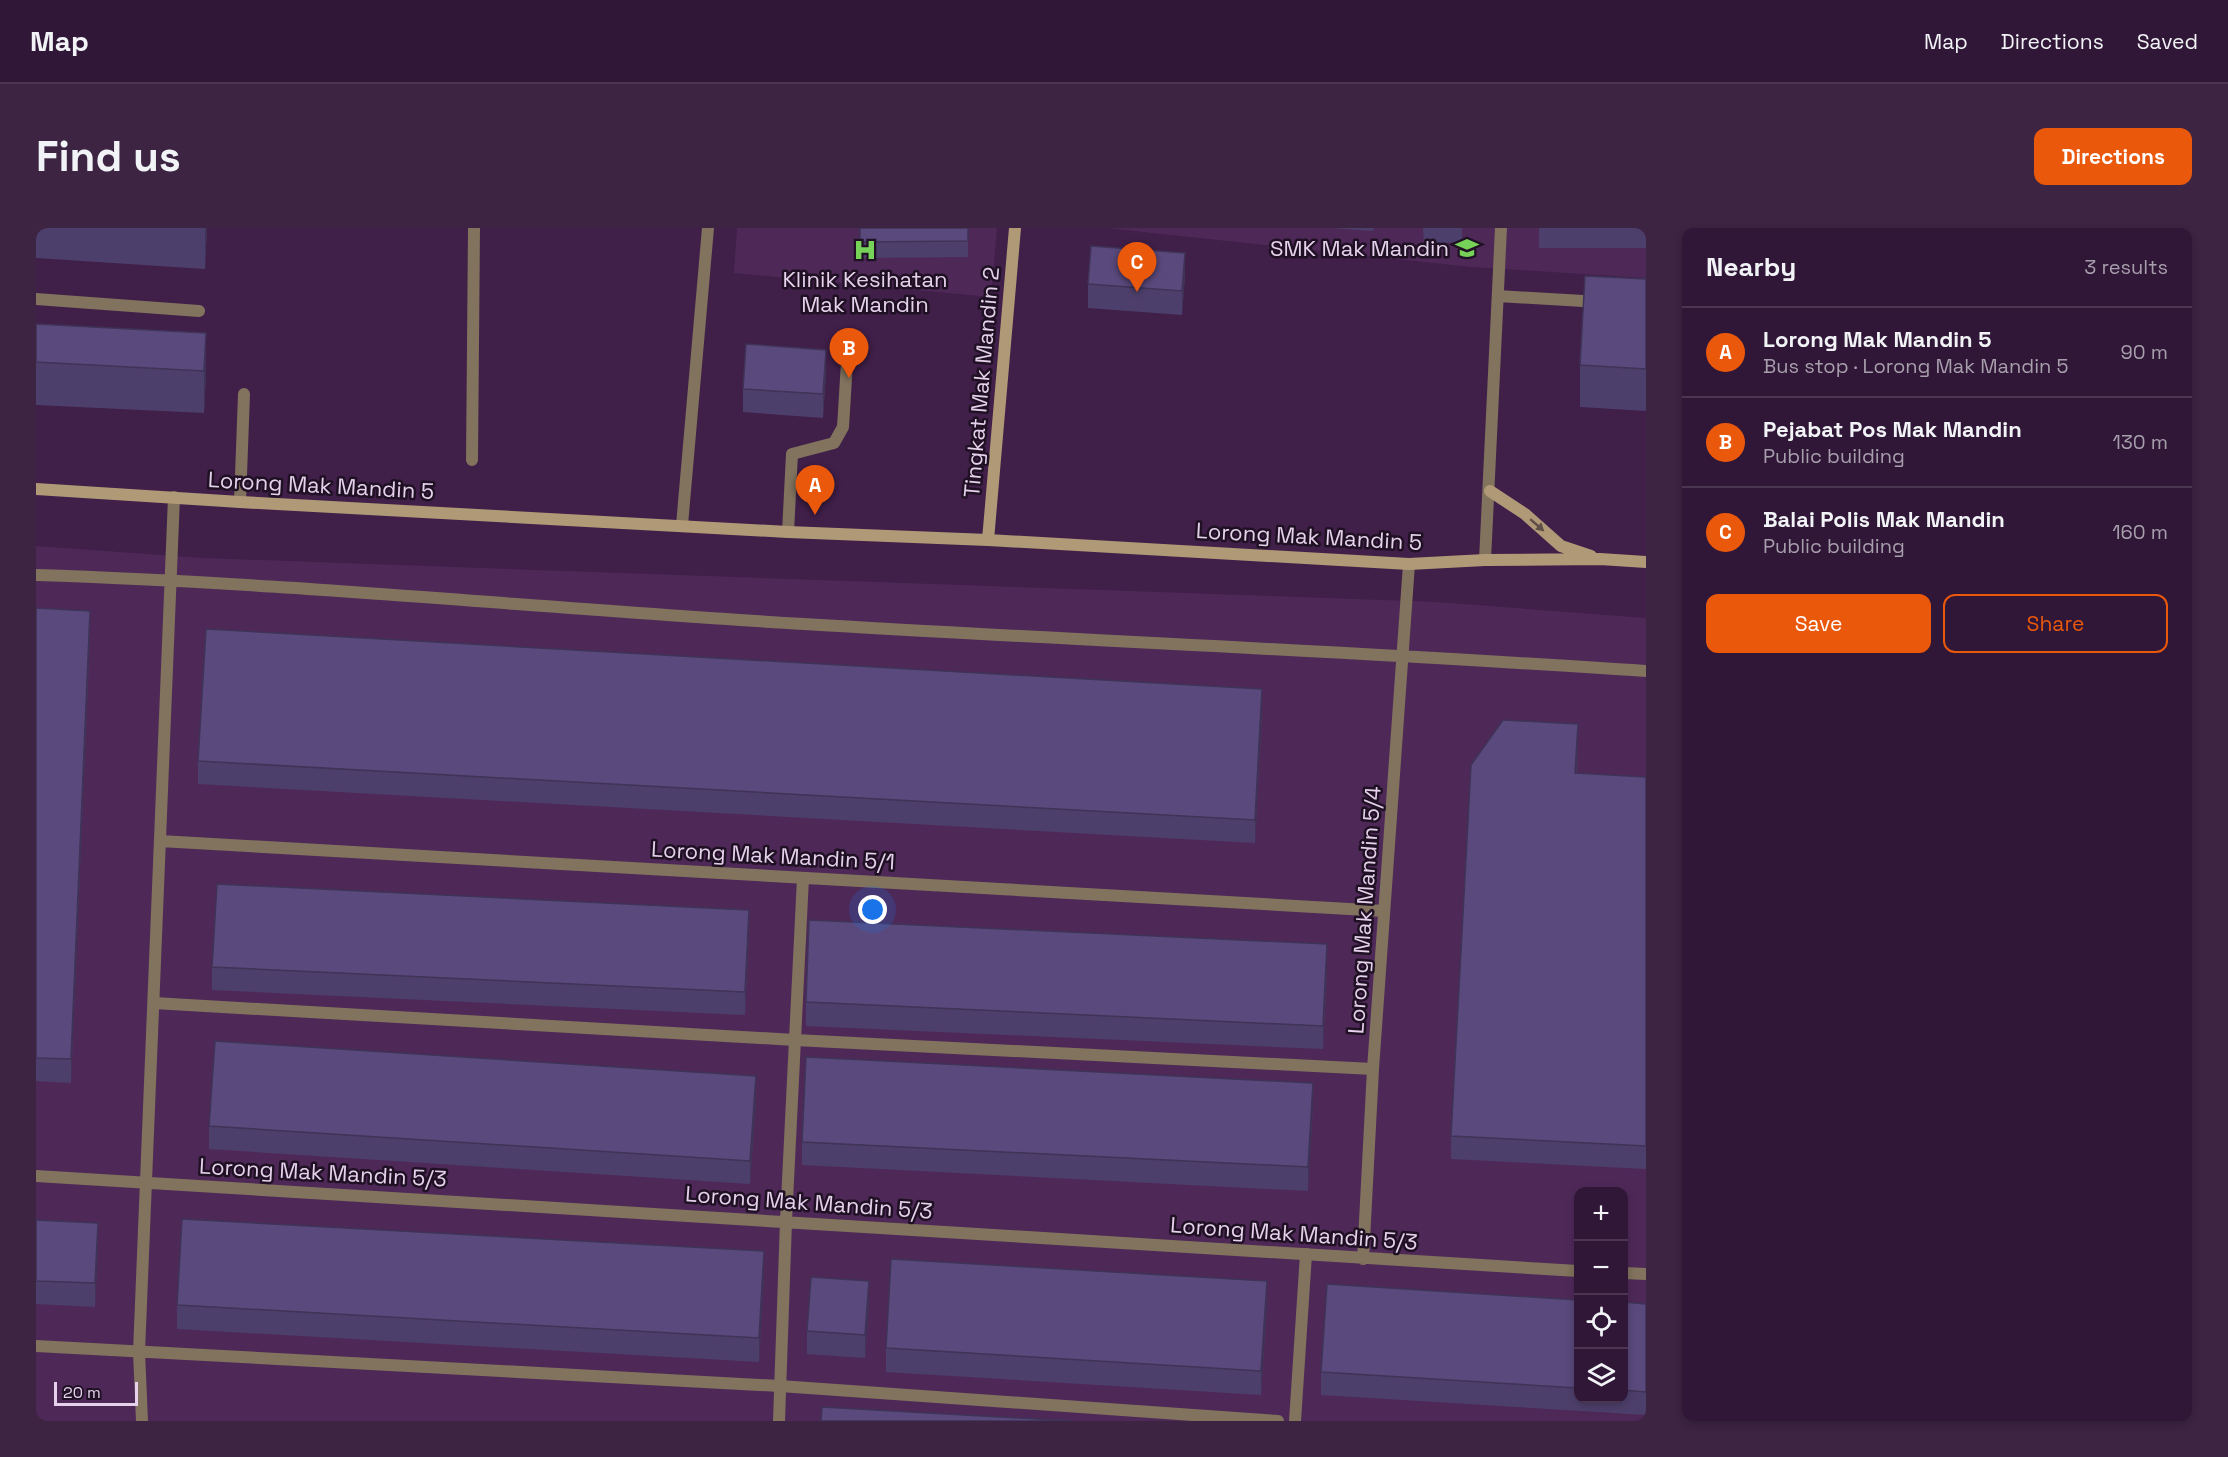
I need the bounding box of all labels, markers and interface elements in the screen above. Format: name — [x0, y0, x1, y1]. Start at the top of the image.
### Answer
text: Map — [30, 23, 89, 59]
text: Map — [1924, 28, 1968, 55]
text: Directions — [2001, 28, 2104, 55]
text: Saved — [2137, 28, 2198, 55]
button: Directions — [2034, 128, 2192, 185]
text: Find us — [36, 130, 181, 183]
place label: SMK Mak Mandin — [1270, 234, 1449, 262]
school or university icon: SMK Mak Mandin — [1454, 235, 1480, 261]
hospital icon: Klinik Kesihatan Mak Mandin — [852, 237, 878, 263]
pin: C — [1118, 242, 1156, 292]
text: Nearby — [1706, 250, 1796, 284]
text: 3 results — [2084, 254, 2168, 280]
place label: Klinik Kesihatan Mak Mandin — [782, 265, 948, 318]
street label: Tingkat Mak Mandin 2 — [957, 266, 1005, 498]
text: Lorong Mak Mandin 5 — [1763, 325, 1991, 353]
pin: B — [830, 328, 868, 378]
text: A — [1719, 339, 1732, 365]
text: 90 m — [2121, 339, 2168, 365]
text: Bus stop · Lorong Mak Mandin 5 — [1763, 353, 2068, 379]
text: Pejabat Pos Mak Mandin — [1763, 415, 2022, 443]
text: B — [1719, 429, 1732, 455]
text: 130 m — [2112, 429, 2168, 455]
text: Public building — [1763, 443, 1905, 469]
street label: Lorong Mak Mandin 5 — [207, 465, 435, 505]
pin: A — [796, 466, 834, 515]
text: Balai Polis Mak Mandin — [1763, 505, 2005, 533]
street label: Lorong Mak Mandin 5 — [1195, 516, 1423, 556]
one-way arrow — [1529, 518, 1544, 531]
text: C — [1719, 519, 1732, 545]
text: 160 m — [2112, 519, 2168, 545]
text: Public building — [1763, 533, 1905, 559]
button: Save — [1706, 594, 1931, 653]
button: Share — [1943, 594, 2168, 653]
street label: Lorong Mak Mandin 5/4 — [1341, 785, 1387, 1035]
street label: Lorong Mak Mandin 5/1 — [651, 835, 895, 875]
your location — [858, 895, 887, 924]
street label: Lorong Mak Mandin 5/3 — [198, 1152, 448, 1192]
street label: Lorong Mak Mandin 5/3 — [684, 1179, 934, 1225]
map controls — [1574, 1187, 1628, 1403]
button: + — [1574, 1187, 1628, 1241]
street label: Lorong Mak Mandin 5/3 — [1169, 1210, 1419, 1256]
button: − — [1574, 1241, 1628, 1295]
button: locate — [1574, 1295, 1628, 1349]
button: layers — [1574, 1349, 1628, 1403]
scale bar — [54, 1379, 138, 1406]
text: 20 m — [63, 1382, 101, 1403]

